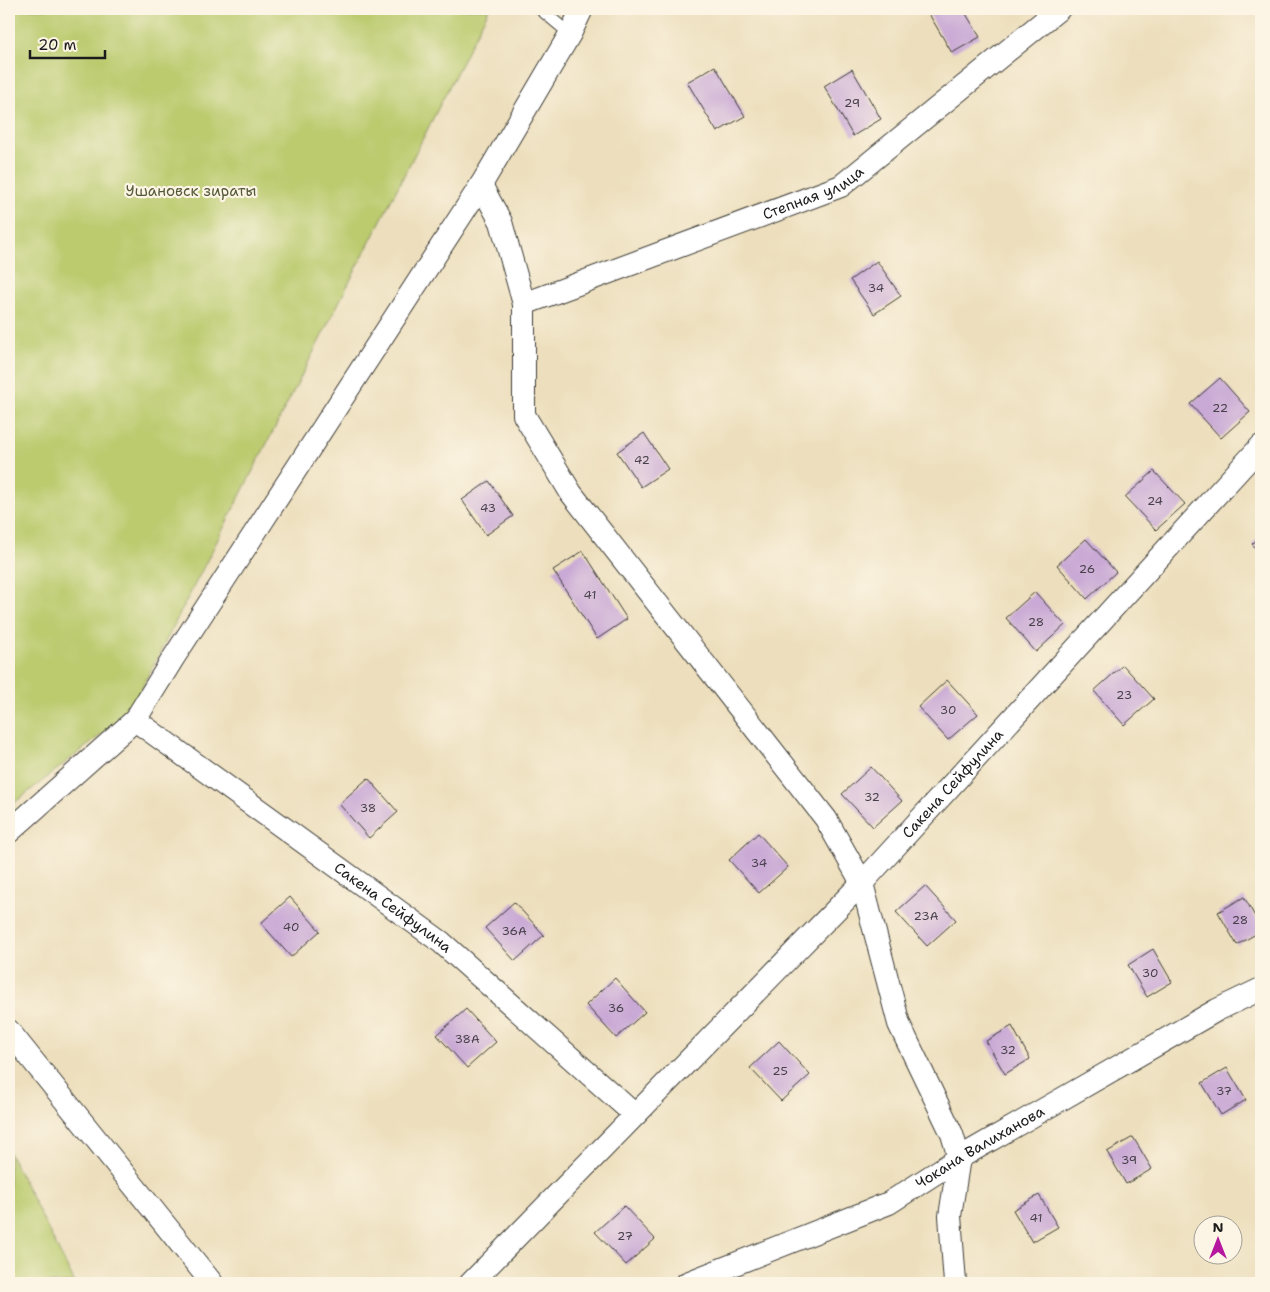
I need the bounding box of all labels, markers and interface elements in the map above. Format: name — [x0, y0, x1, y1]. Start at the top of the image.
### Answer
scale bar — [30, 28, 105, 60]
text: 20 m — [38, 35, 77, 55]
house number: 29 — [844, 95, 860, 111]
street label: Степная улица — [760, 161, 868, 224]
park label: Ушановск зираты — [126, 181, 256, 201]
house number: 34 — [868, 280, 884, 296]
house number: 22 — [1212, 400, 1228, 416]
house number: 42 — [634, 452, 650, 468]
house number: 24 — [1147, 493, 1163, 509]
house number: 43 — [480, 500, 496, 516]
house number: 26 — [1079, 561, 1095, 577]
house number: 41 — [584, 587, 596, 603]
house number: 28 — [1028, 614, 1044, 630]
house number: 23 — [1116, 687, 1132, 703]
house number: 30 — [940, 702, 956, 718]
street label: Сакена Сейфулина — [898, 724, 1008, 842]
house number: 32 — [864, 789, 880, 805]
house number: 38 — [360, 800, 376, 816]
house number: 34 — [751, 855, 767, 871]
street label: Сакена Сейфулина — [330, 858, 457, 958]
house number: 23А — [914, 908, 939, 924]
house number: 28 — [1232, 912, 1248, 928]
house number: 40 — [283, 919, 299, 935]
house number: 36А — [501, 923, 527, 939]
house number: 30 — [1142, 965, 1158, 981]
house number: 36 — [608, 1000, 624, 1016]
house number: 38А — [454, 1031, 480, 1047]
house number: 32 — [1000, 1042, 1016, 1058]
house number: 25 — [772, 1063, 788, 1079]
house number: 37 — [1216, 1083, 1232, 1099]
street label: Чокана Валиханова — [912, 1101, 1049, 1193]
house number: 39 — [1121, 1152, 1137, 1168]
house number: 41 — [1030, 1210, 1042, 1226]
north arrow — [1192, 1214, 1242, 1264]
text: N — [1212, 1218, 1224, 1236]
house number: 27 — [617, 1228, 633, 1244]

